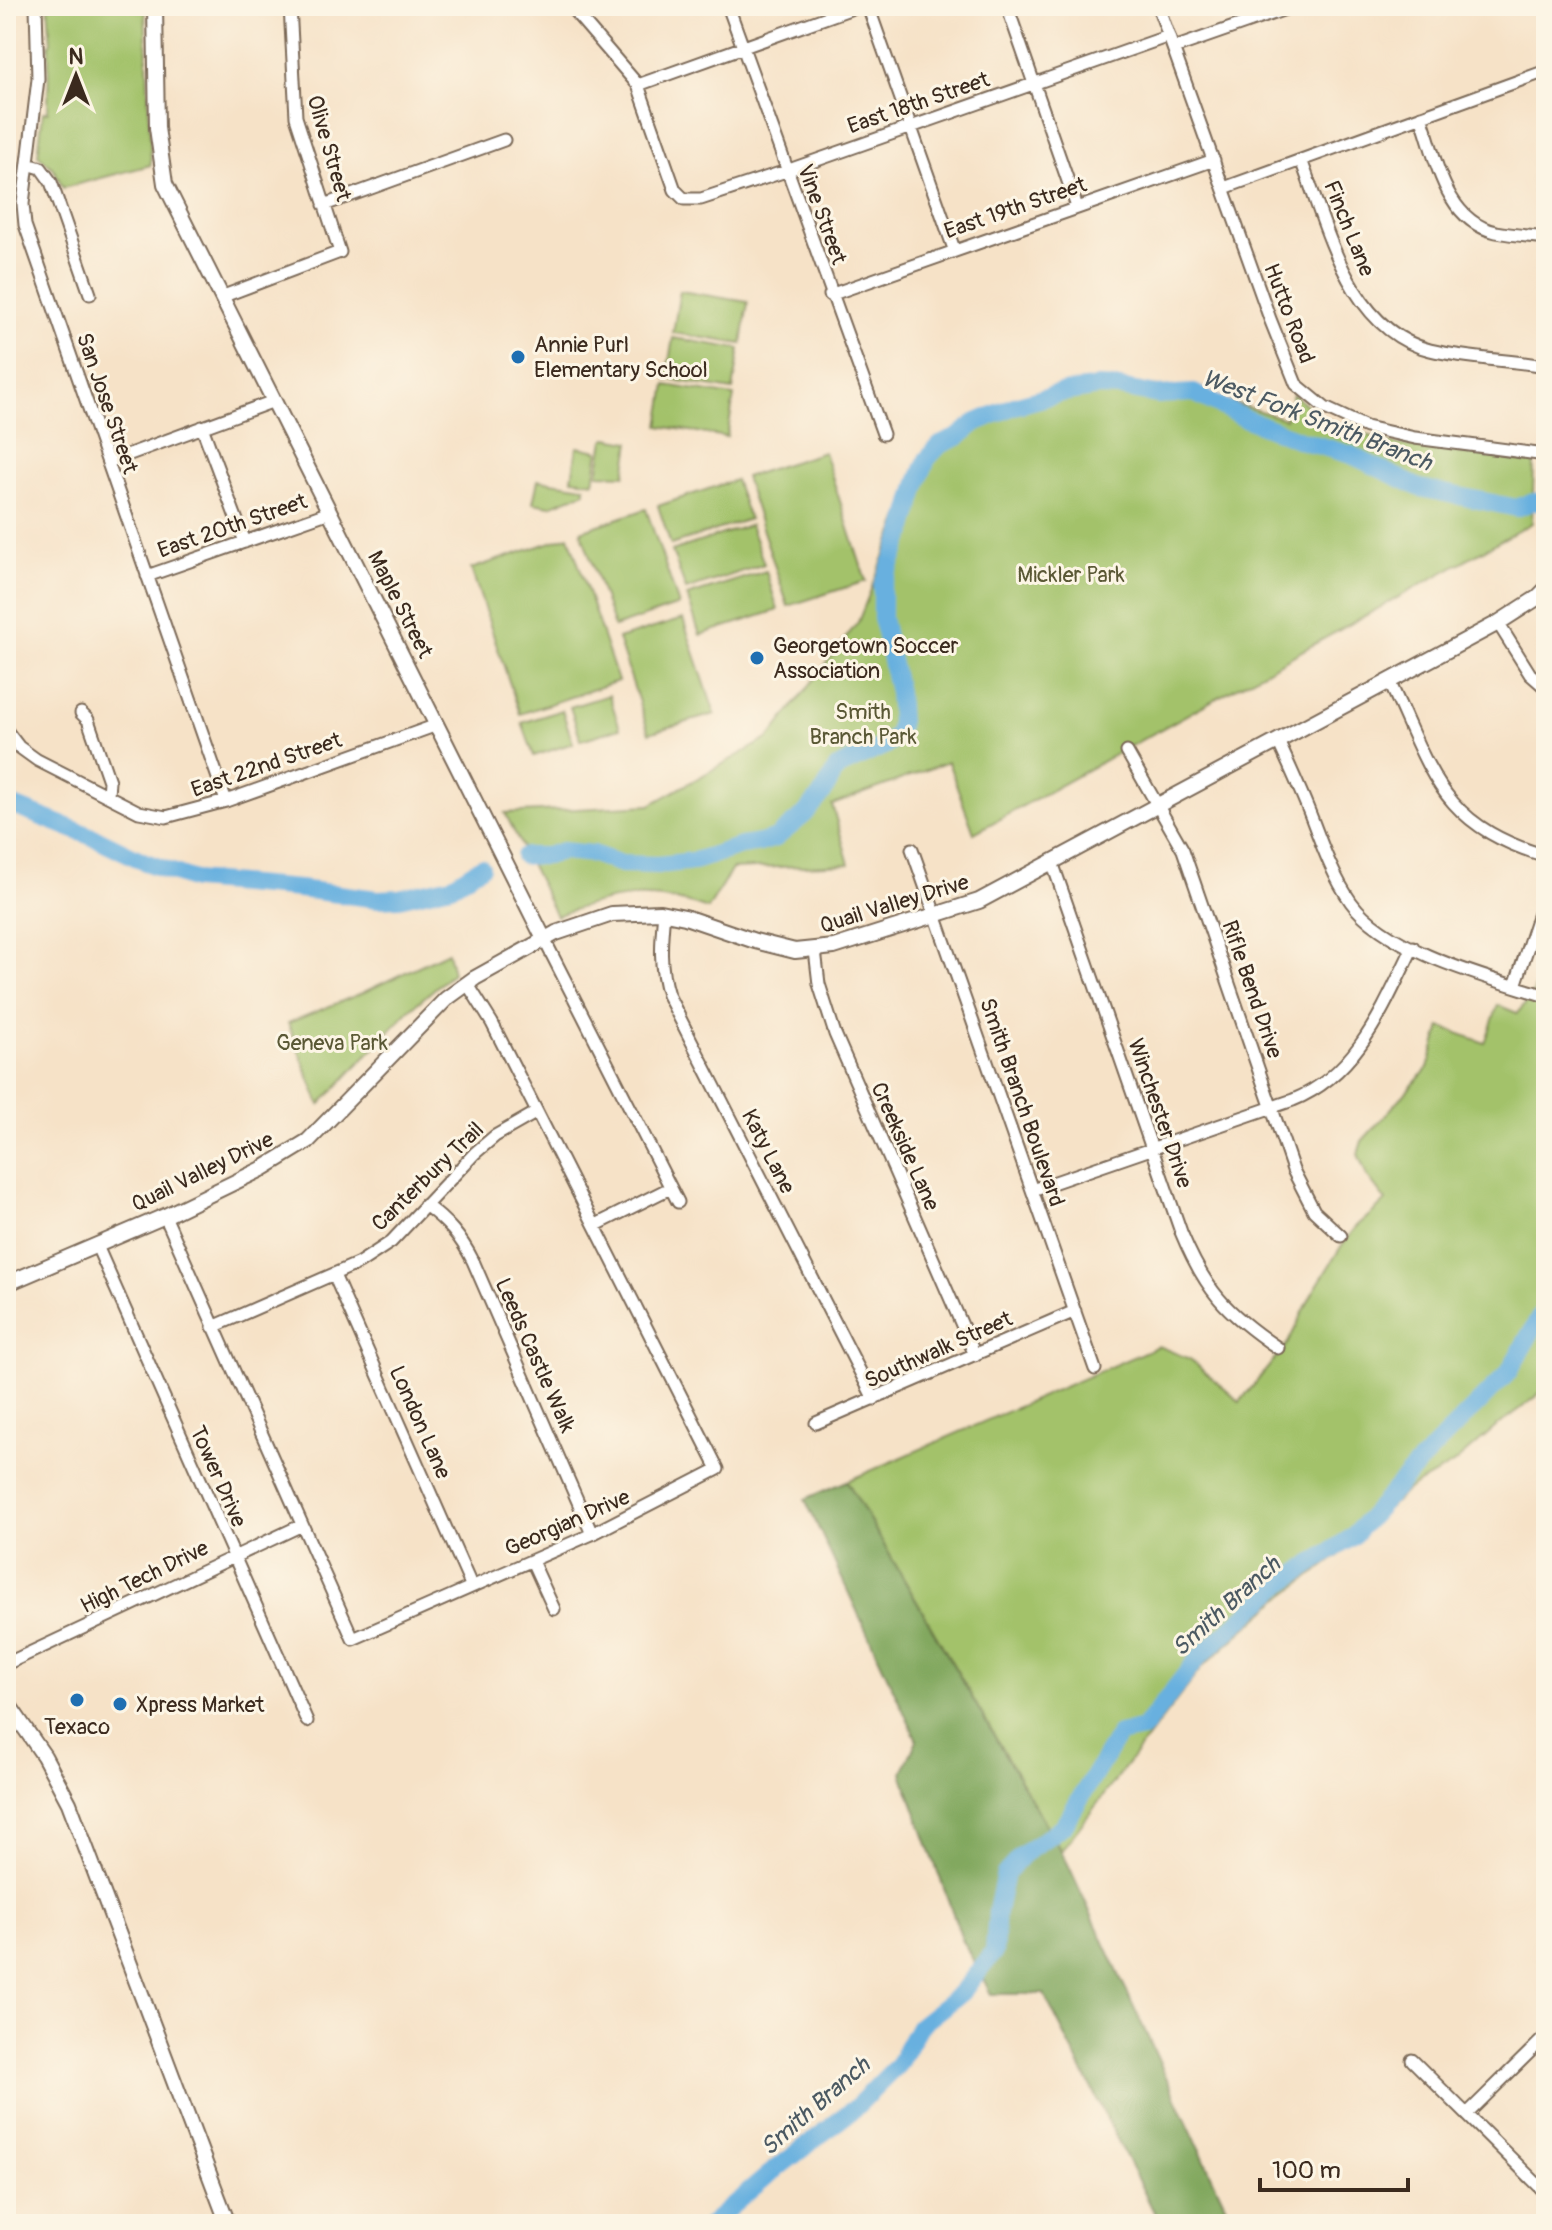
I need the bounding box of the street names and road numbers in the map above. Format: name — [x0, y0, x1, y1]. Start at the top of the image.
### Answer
street label: East 18th Street — [844, 66, 993, 140]
street label: Olive Street — [301, 92, 358, 205]
street label: Vine Street — [791, 160, 853, 268]
street label: East 19th Street — [940, 170, 1090, 245]
street label: Finch Lane — [1317, 176, 1381, 281]
street label: Hutto Road — [1257, 259, 1321, 367]
street label: San Jose Street — [70, 329, 144, 478]
street label: East 20th Street — [154, 487, 311, 565]
street label: Maple Street — [361, 546, 439, 663]
street label: East 22nd Street — [187, 726, 345, 804]
street label: Quail Valley Drive — [816, 868, 972, 940]
street label: Rifle Bend Drive — [1215, 917, 1289, 1062]
street label: Smith Branch Boulevard — [973, 994, 1071, 1210]
street label: Winchester Drive — [1121, 1035, 1199, 1192]
street label: Creekside Lane — [864, 1078, 946, 1215]
street label: Katy Lane — [735, 1104, 801, 1199]
street label: Canterbury Trail — [366, 1116, 490, 1237]
street label: Quail Valley Drive — [127, 1125, 278, 1218]
street label: Leeds Castle Walk — [488, 1274, 582, 1437]
street label: Southwalk Street — [860, 1305, 1017, 1395]
street label: London Lane — [383, 1361, 458, 1483]
street label: Tower Drive — [183, 1421, 253, 1532]
street label: Georgian Drive — [501, 1483, 634, 1563]
street label: High Tech Drive — [76, 1534, 213, 1620]

